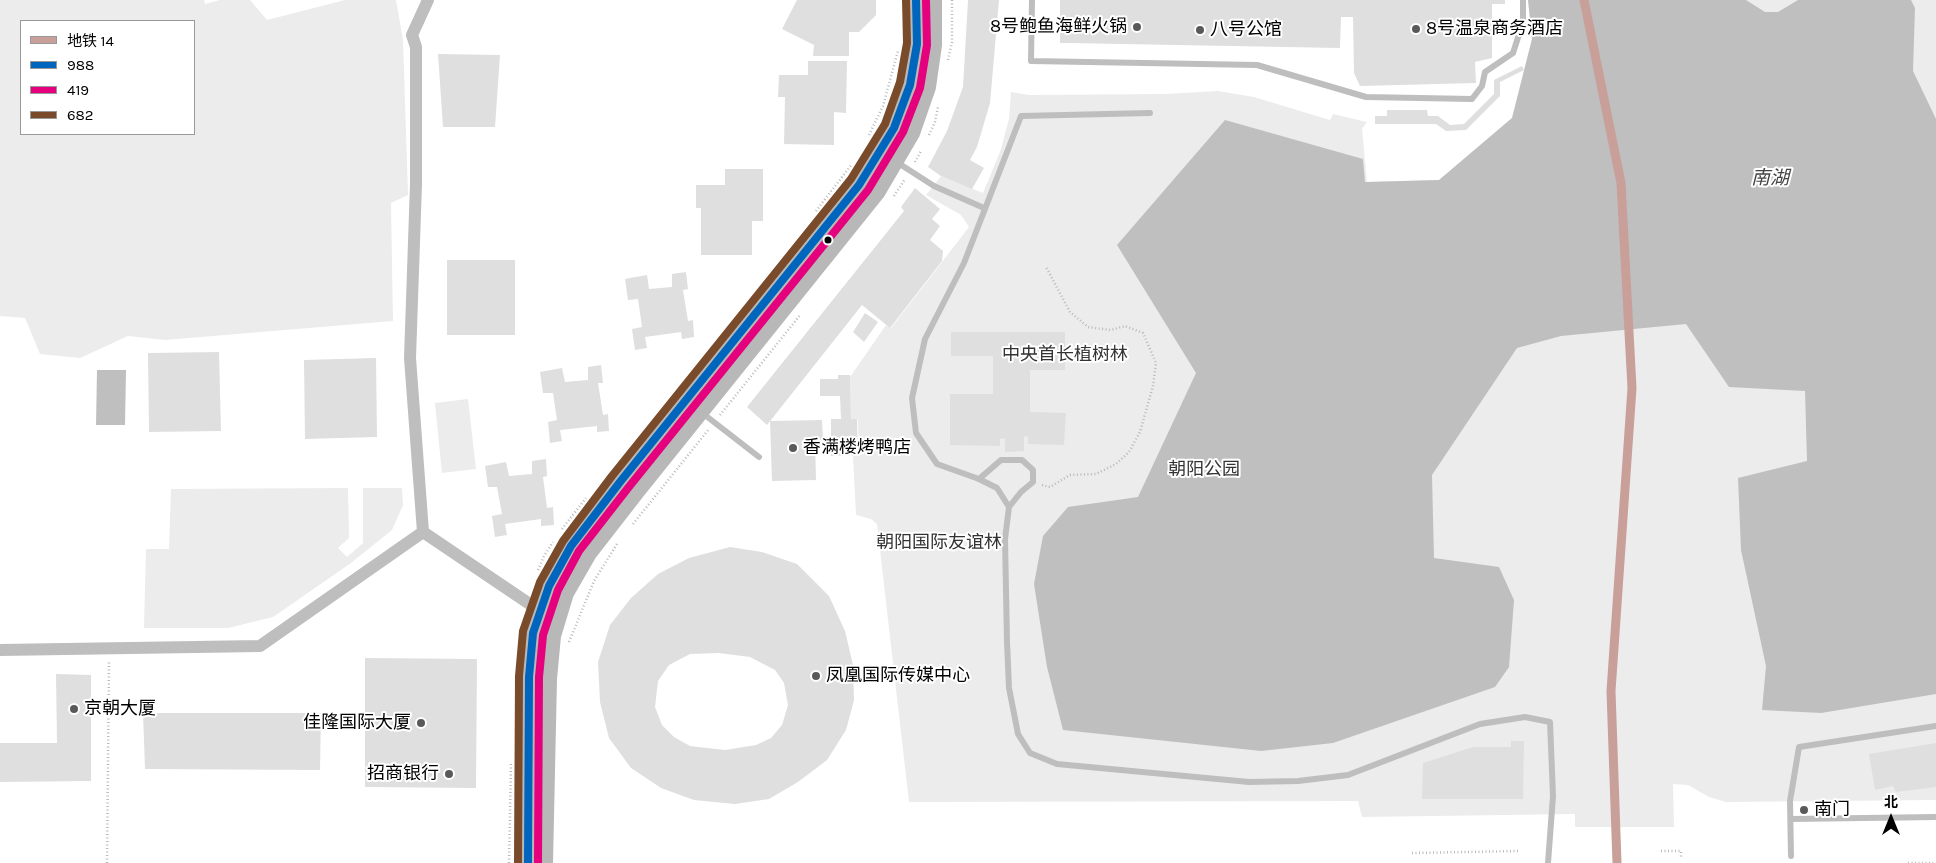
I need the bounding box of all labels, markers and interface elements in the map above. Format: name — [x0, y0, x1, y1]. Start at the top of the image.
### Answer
place label: 8号鲍鱼海鲜火锅 — [990, 16, 1127, 38]
place label: 8号温泉商务酒店 — [1426, 18, 1563, 40]
place label: 八号公馆 — [1210, 19, 1282, 41]
legend — [20, 20, 195, 135]
marker: 8号鲍鱼海鲜火锅 — [1131, 21, 1143, 33]
marker: 8号温泉商务酒店 — [1410, 23, 1422, 35]
marker: 八号公馆 — [1194, 24, 1206, 36]
text: 地铁 14 — [67, 32, 114, 50]
text: 988 — [67, 56, 94, 74]
text: 419 — [67, 81, 89, 99]
text: 682 — [67, 106, 94, 124]
water label: 南湖 — [1751, 168, 1789, 190]
unlabelled marker — [823, 235, 833, 245]
park label: 中央首长植树林 — [1002, 344, 1128, 366]
place label: 香满楼烤鸭店 — [803, 437, 911, 459]
marker: 香满楼烤鸭店 — [787, 442, 799, 454]
park label: 朝阳公园 — [1168, 459, 1240, 481]
park label: 朝阳国际友谊林 — [876, 532, 1002, 554]
place label: 凤凰国际传媒中心 — [826, 665, 970, 687]
marker: 凤凰国际传媒中心 — [810, 670, 822, 682]
place label: 京朝大厦 — [84, 698, 156, 720]
marker: 京朝大厦 — [68, 703, 80, 715]
place label: 佳隆国际大厦 — [303, 712, 411, 734]
marker: 佳隆国际大厦 — [415, 717, 427, 729]
place label: 招商银行 — [367, 763, 439, 785]
marker: 招商银行 — [443, 768, 455, 780]
north arrow — [1866, 793, 1916, 843]
text: 北 — [1884, 794, 1898, 811]
place label: 南门 — [1814, 799, 1850, 821]
marker: 南门 — [1798, 804, 1810, 816]

